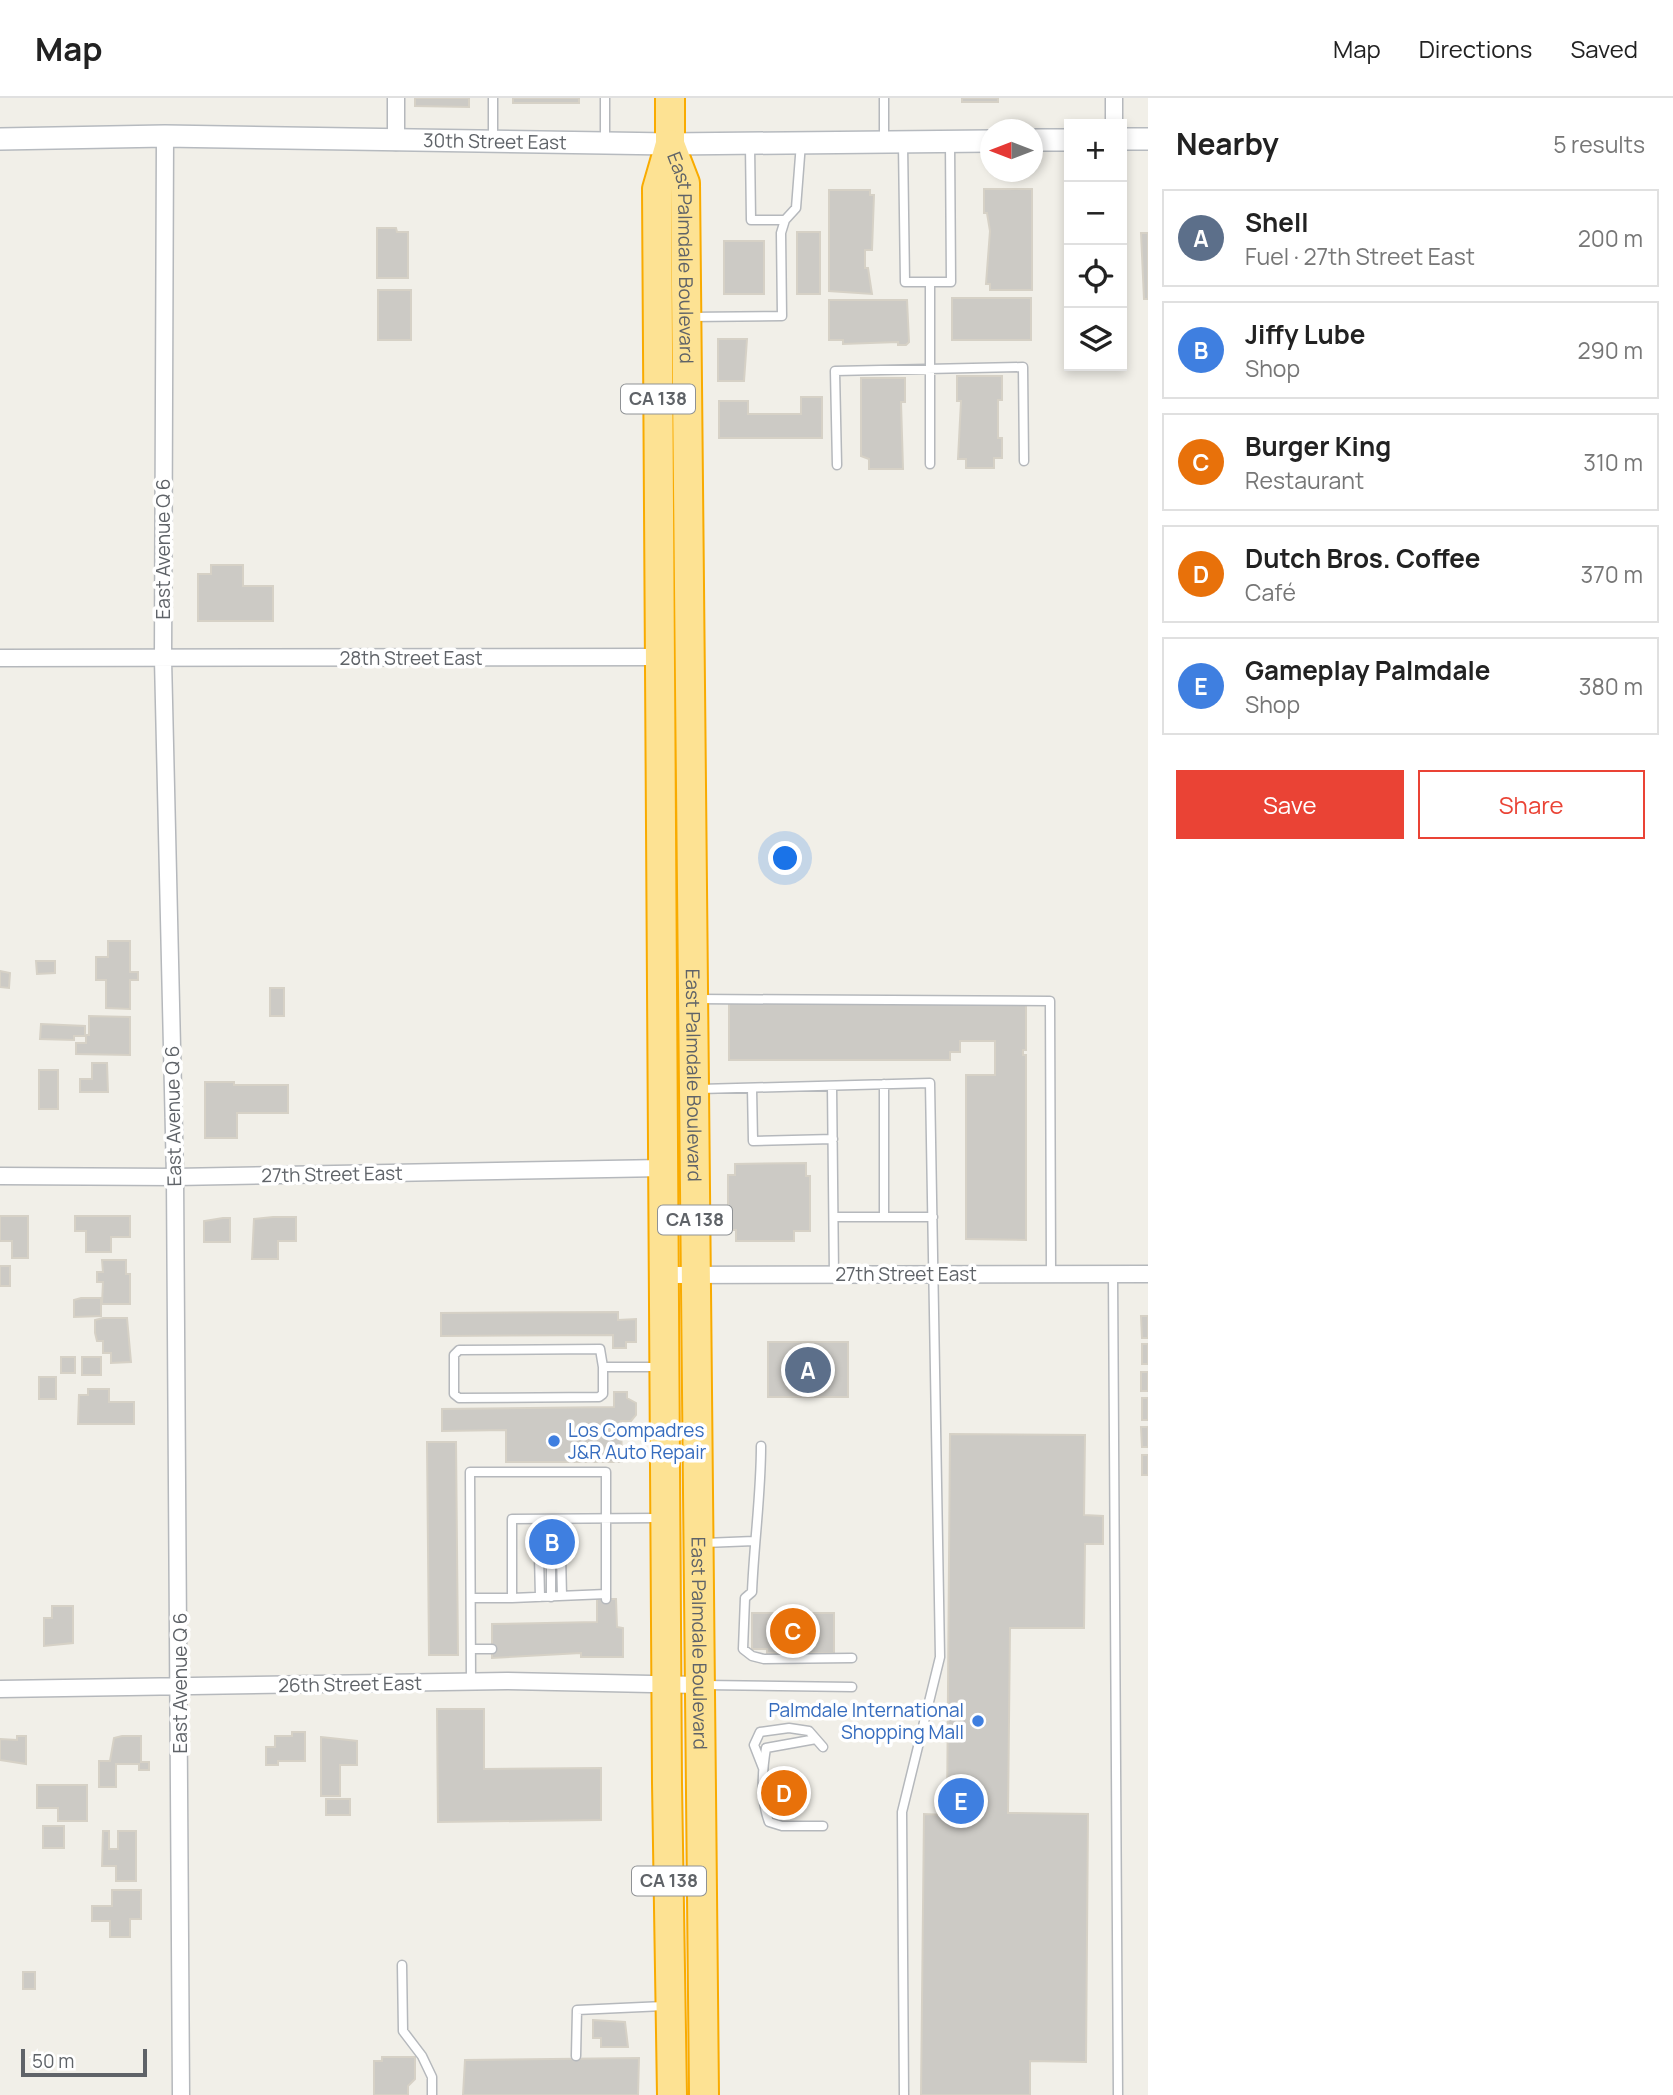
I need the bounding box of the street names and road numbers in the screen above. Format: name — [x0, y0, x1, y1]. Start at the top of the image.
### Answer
street label: 30th Street East — [423, 127, 567, 155]
street label: East Palmdale Boulevard — [661, 148, 700, 364]
road number: CA 138 — [621, 384, 695, 414]
street label: East Avenue Q 6 — [150, 479, 176, 619]
street label: 28th Street East — [339, 645, 483, 671]
street label: East Palmdale Boulevard — [680, 969, 708, 1182]
street label: East Avenue Q 6 — [159, 1045, 187, 1187]
street label: 27th Street East — [261, 1160, 403, 1188]
road number: CA 138 — [658, 1205, 732, 1234]
street label: 27th Street East — [835, 1261, 977, 1287]
street label: East Palmdale Boulevard — [685, 1536, 714, 1750]
street label: East Avenue Q 6 — [167, 1613, 193, 1753]
street label: 26th Street East — [278, 1670, 422, 1698]
road number: CA 138 — [632, 1866, 706, 1896]

